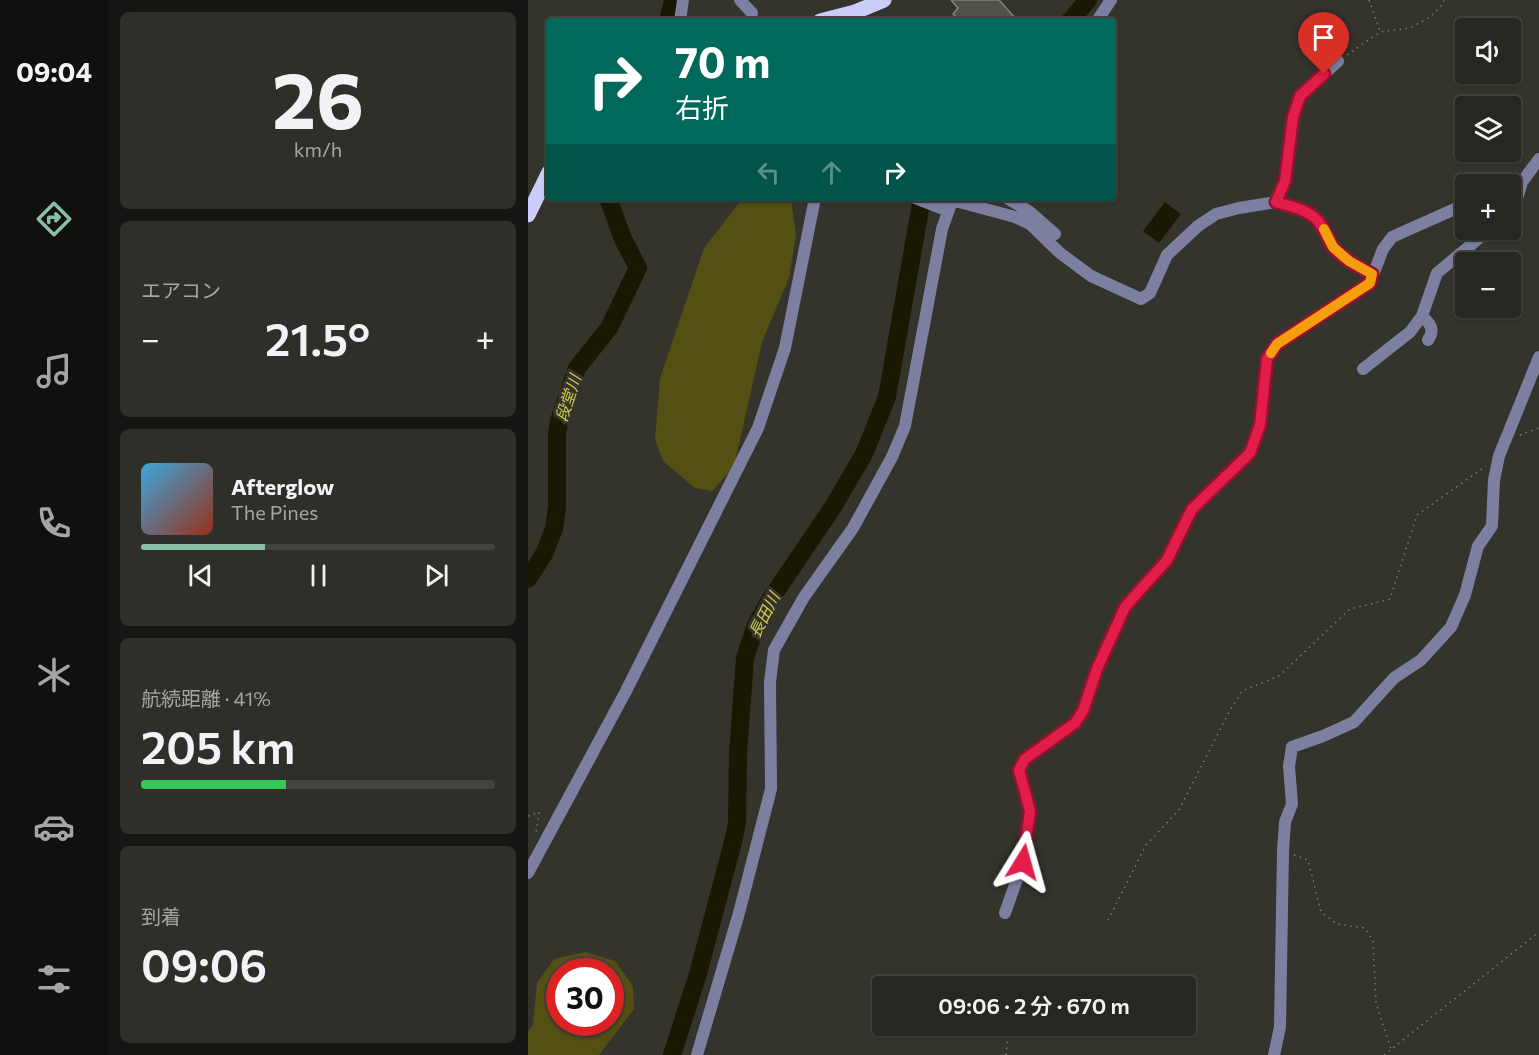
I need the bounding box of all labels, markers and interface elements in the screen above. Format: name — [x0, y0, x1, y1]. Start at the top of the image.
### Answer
pin — [1298, 12, 1349, 74]
map controls — [1455, 18, 1521, 318]
button: sound — [1455, 18, 1521, 84]
icon: arrive — [1307, 21, 1340, 54]
text: 70 m — [675, 35, 770, 87]
icon: right — [576, 42, 654, 120]
text: 26 — [272, 50, 364, 145]
text: 09:04 — [16, 55, 92, 88]
text: 右折 — [675, 91, 729, 124]
button: layers — [1455, 96, 1521, 162]
text: km/h — [294, 137, 342, 161]
icon: left — [752, 156, 785, 189]
icon: ahead — [815, 156, 848, 189]
icon: right — [878, 156, 911, 189]
button: + — [1455, 174, 1521, 240]
icon: directions — [33, 198, 75, 240]
button: − — [1455, 252, 1521, 318]
text: エアコン — [141, 278, 221, 302]
text: 21.5° — [265, 310, 370, 365]
text: − — [141, 317, 160, 358]
text: + — [476, 317, 495, 358]
icon: music — [33, 350, 75, 392]
water label: 段堂川 — [551, 370, 585, 424]
text: Afterglow — [231, 473, 334, 500]
text: The Pines — [231, 500, 318, 524]
icon: phone — [33, 502, 75, 544]
icon: previous — [184, 559, 217, 592]
icon: pause — [302, 559, 335, 592]
icon: next — [420, 559, 453, 592]
water label: 長田川 — [744, 587, 784, 640]
icon: climate — [33, 654, 75, 696]
text: 航続距離 · 41% — [141, 686, 271, 710]
text: 205 km — [141, 718, 295, 773]
icon: car — [33, 806, 75, 848]
position arrow — [991, 830, 1055, 894]
text: 到着 — [141, 904, 181, 928]
text: 09:06 — [141, 936, 267, 991]
icon: filters — [33, 958, 75, 1000]
speed limit sign: 30 — [546, 958, 624, 1036]
text: 09:06 · 2 分 · 670 m — [938, 992, 1130, 1019]

